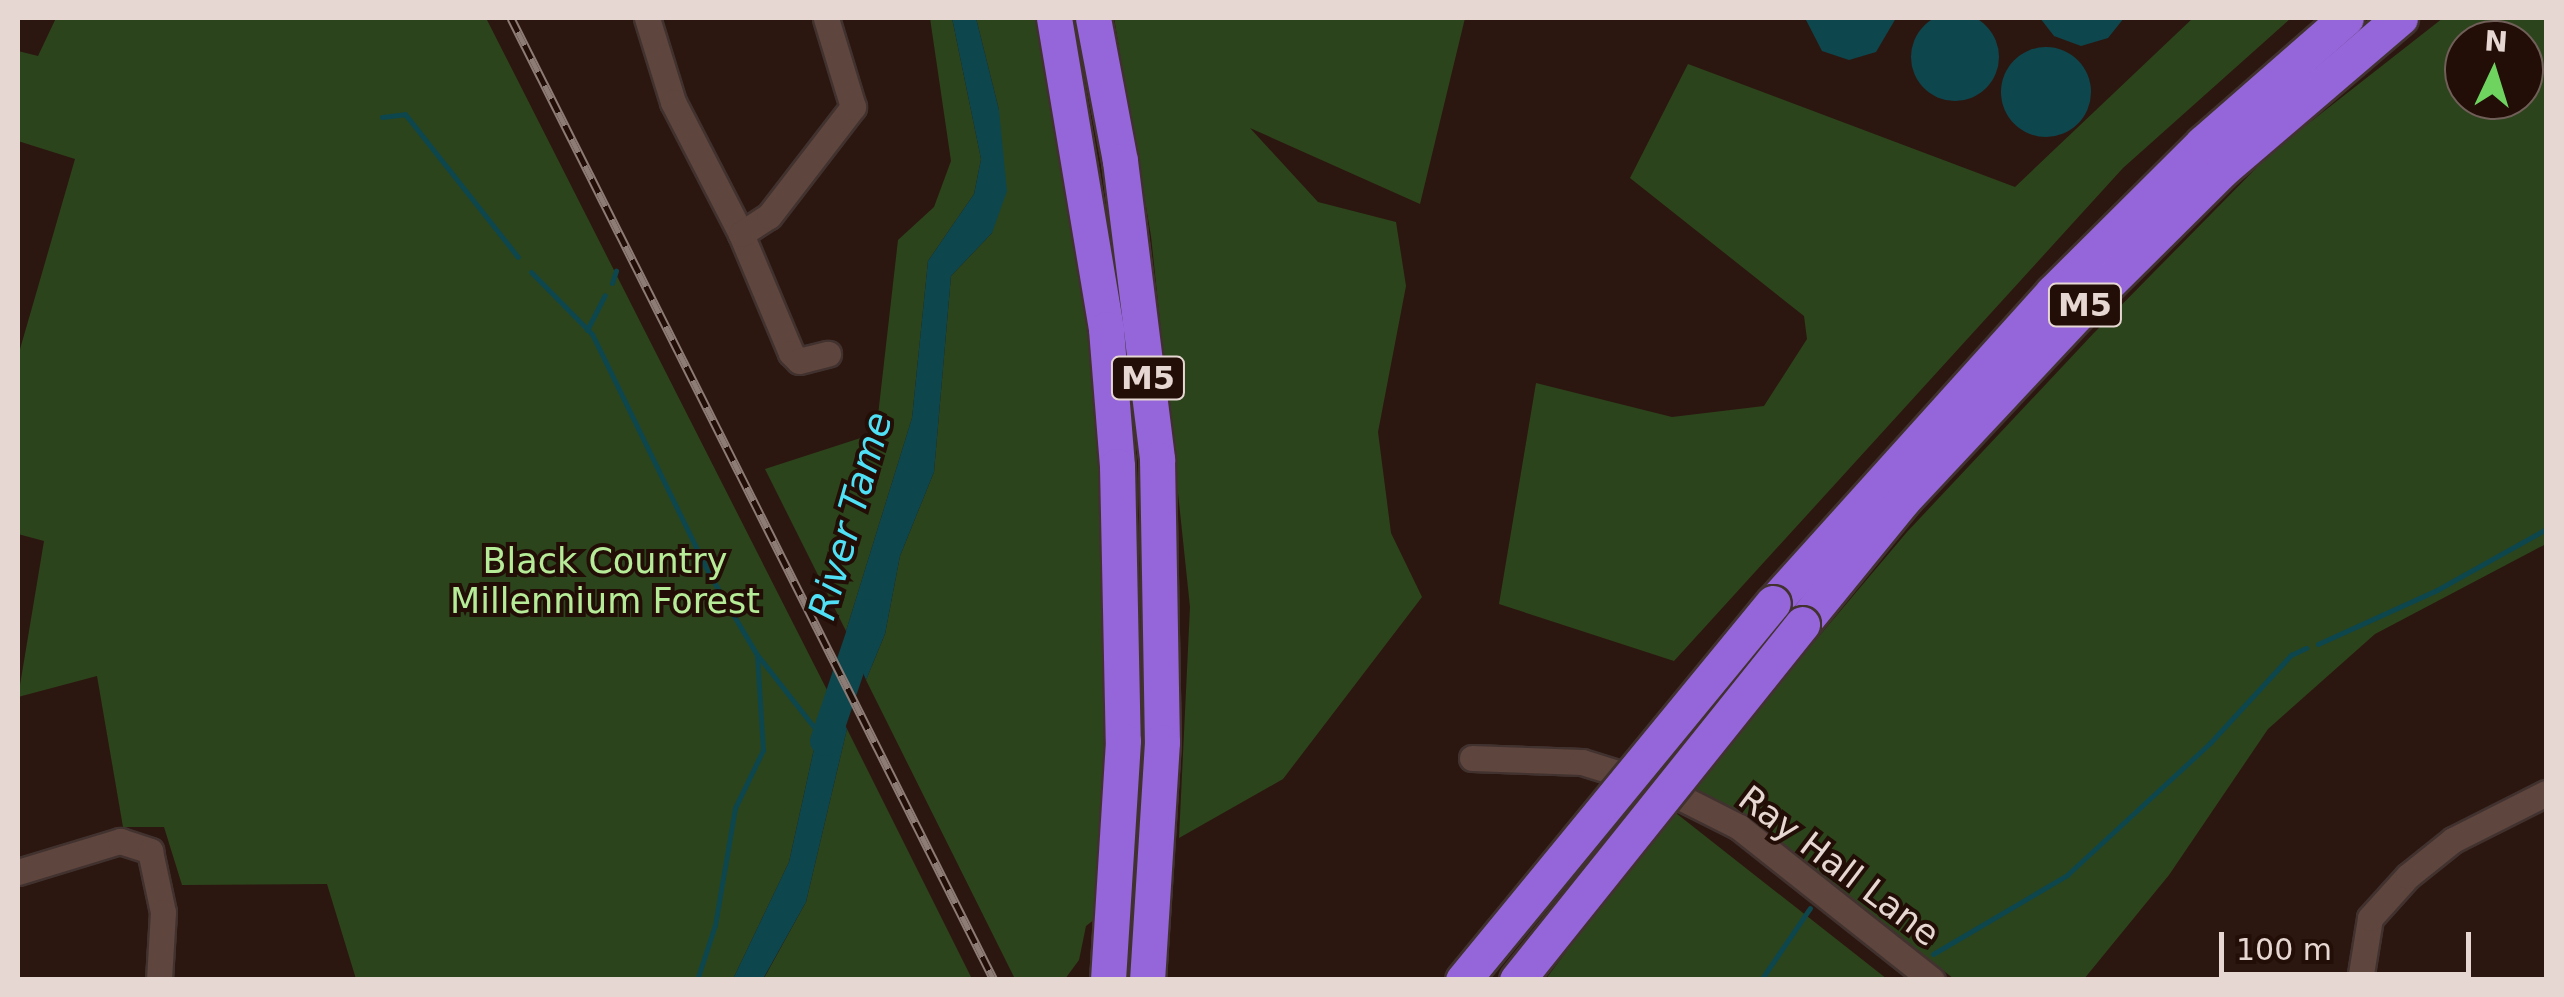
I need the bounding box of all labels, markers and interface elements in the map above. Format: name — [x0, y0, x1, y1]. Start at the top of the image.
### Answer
north arrow — [2444, 20, 2544, 120]
text: N — [2483, 24, 2509, 59]
road number: M5 — [2048, 278, 2122, 332]
road number: M5 — [1110, 351, 1186, 405]
water label: River Tame — [800, 407, 902, 625]
park label: Black Country Millennium Forest — [450, 540, 760, 622]
street label: Ray Hall Lane — [1731, 777, 1947, 955]
scale bar — [2224, 912, 2476, 974]
text: 100 m — [2236, 932, 2332, 967]

